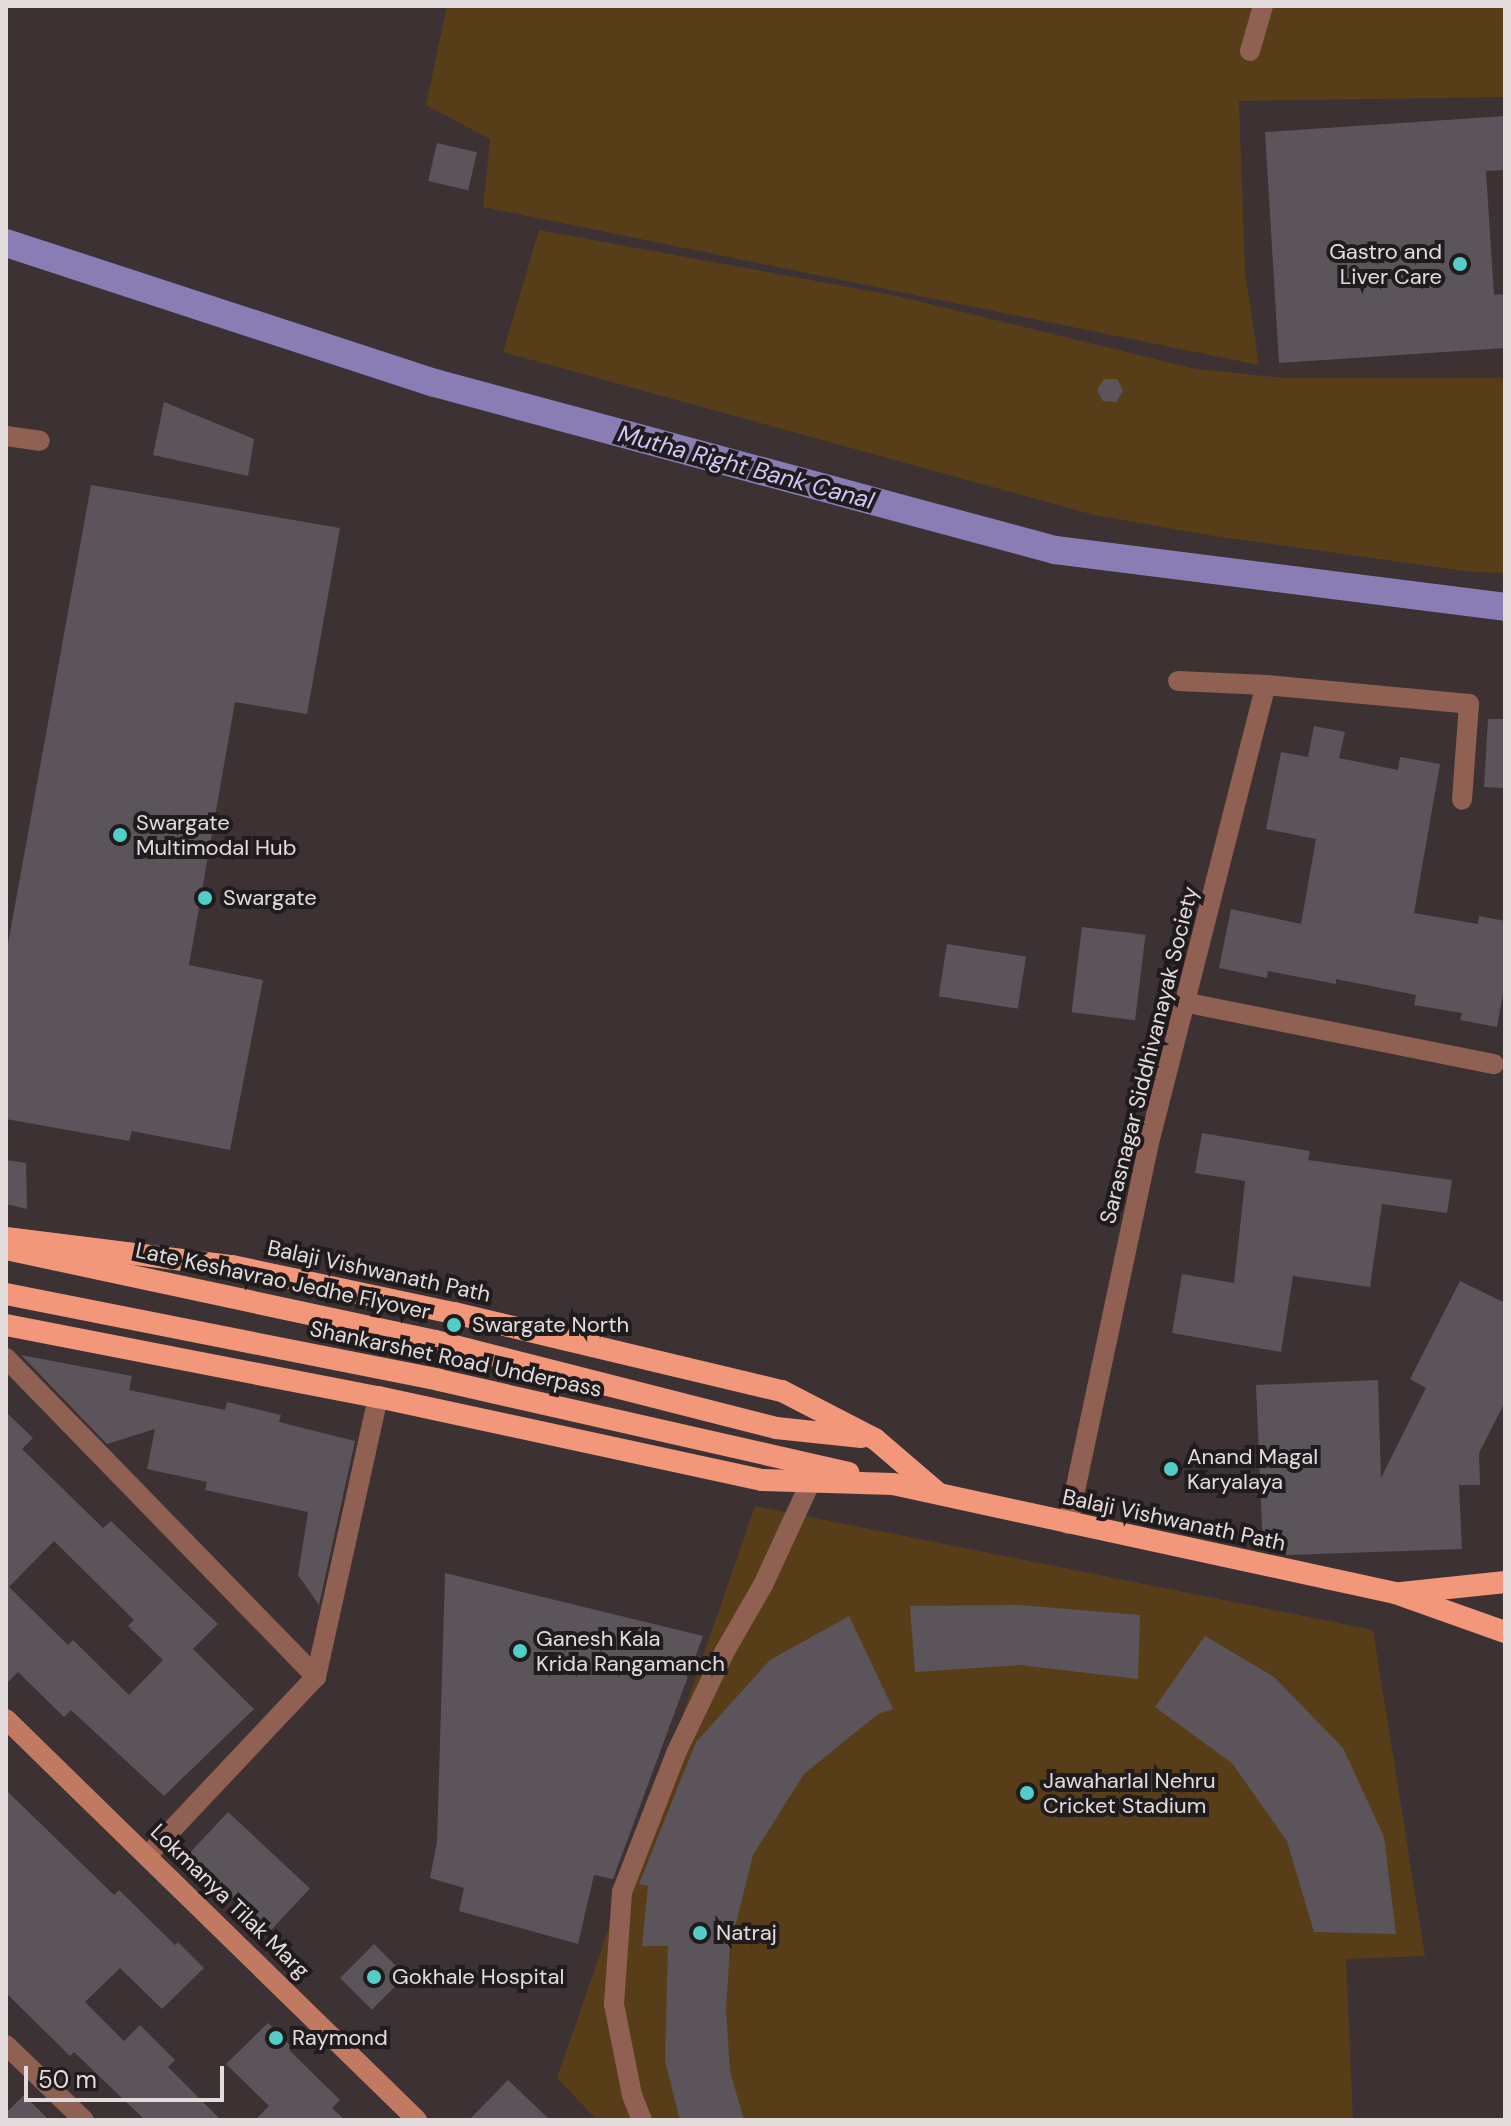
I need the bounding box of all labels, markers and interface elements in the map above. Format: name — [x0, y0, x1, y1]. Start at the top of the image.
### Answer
place label: Gastro and Liver Care — [1329, 238, 1442, 290]
marker: Gastro and Liver Care — [1449, 253, 1471, 275]
water label: Mutha Right Bank Canal — [615, 419, 877, 515]
place label: Swargate Multimodal Hub — [136, 809, 296, 860]
marker: Swargate Multimodal Hub — [111, 826, 129, 844]
street label: Sarasnagar Siddhivanayak Society — [1094, 884, 1204, 1226]
place label: Swargate — [223, 885, 317, 911]
marker: Swargate — [194, 887, 216, 909]
street label: Balaji Vishwanath Path — [265, 1234, 493, 1308]
street label: Late Keshavrao Jedhe Flyover — [133, 1237, 433, 1325]
place label: Swargate North — [472, 1312, 629, 1338]
marker: Swargate North — [443, 1314, 465, 1336]
street label: Shankarshet Road Underpass — [308, 1315, 604, 1403]
place label: Anand Magal Karyalaya — [1187, 1443, 1318, 1494]
marker: Anand Magal Karyalaya — [1162, 1460, 1180, 1478]
street label: Balaji Vishwanath Path — [1060, 1483, 1288, 1557]
place label: Ganesh Kala Krida Rangamanch — [536, 1625, 725, 1676]
marker: Ganesh Kala Krida Rangamanch — [511, 1642, 529, 1660]
place label: Jawaharlal Nehru Cricket Stadium — [1043, 1767, 1216, 1818]
marker: Jawaharlal Nehru Cricket Stadium — [1018, 1784, 1036, 1802]
street label: Lokmanya Tilak Marg — [145, 1818, 315, 1984]
place label: Natraj — [716, 1920, 777, 1946]
marker: Natraj — [691, 1924, 709, 1942]
place label: Gokhale Hospital — [392, 1964, 564, 1990]
marker: Gokhale Hospital — [363, 1966, 385, 1988]
place label: Raymond — [292, 2025, 388, 2051]
marker: Raymond — [267, 2029, 285, 2047]
scale bar — [28, 2050, 228, 2100]
text: 50 m — [38, 2064, 97, 2095]

